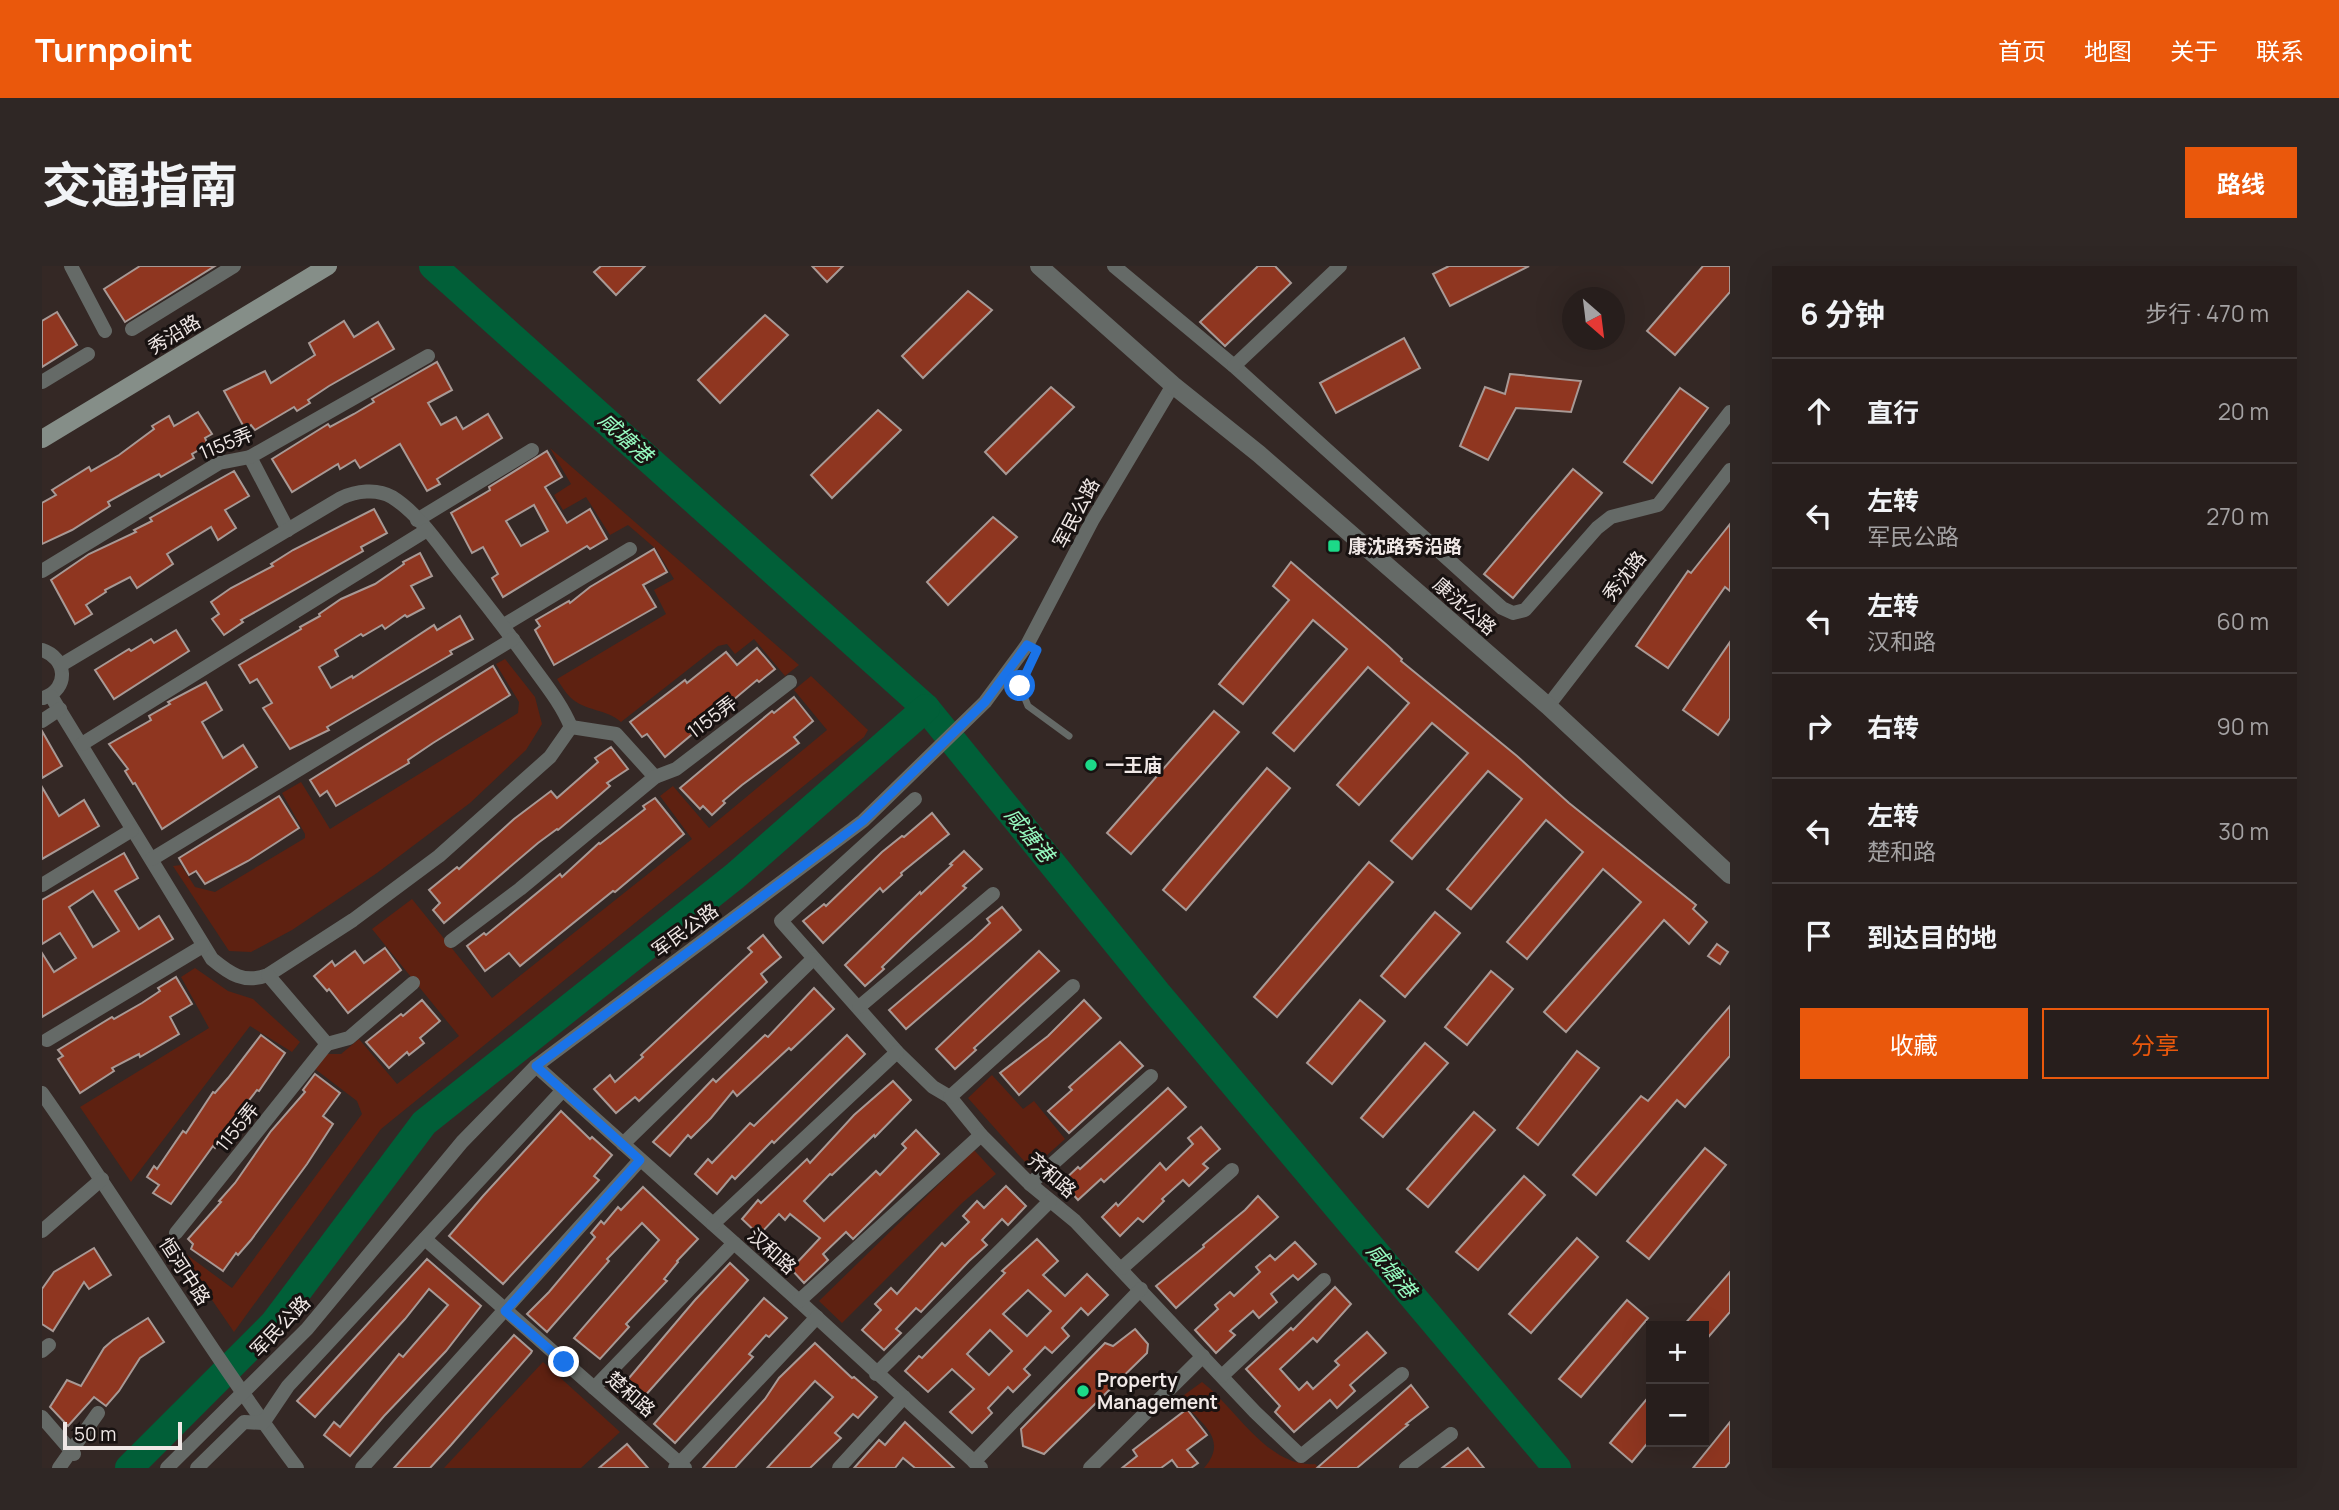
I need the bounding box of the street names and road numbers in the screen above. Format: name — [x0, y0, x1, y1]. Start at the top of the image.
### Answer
street label: 秀沿路 — [143, 308, 205, 360]
street label: 1155弄 — [195, 421, 257, 465]
street label: 军民公路 — [1047, 473, 1105, 553]
street label: 秀沈路 — [1596, 546, 1652, 606]
street label: 康沈公路 — [1428, 571, 1502, 641]
street label: 1155弄 — [682, 690, 742, 744]
street label: 军民公路 — [647, 897, 723, 963]
street label: 1155弄 — [209, 1097, 265, 1157]
street label: 齐和路 — [1022, 1146, 1082, 1204]
street label: 汉和路 — [742, 1222, 802, 1280]
street label: 恒河中路 — [153, 1232, 217, 1310]
street label: 军民公路 — [244, 1290, 316, 1362]
street label: 楚和路 — [601, 1365, 661, 1423]

